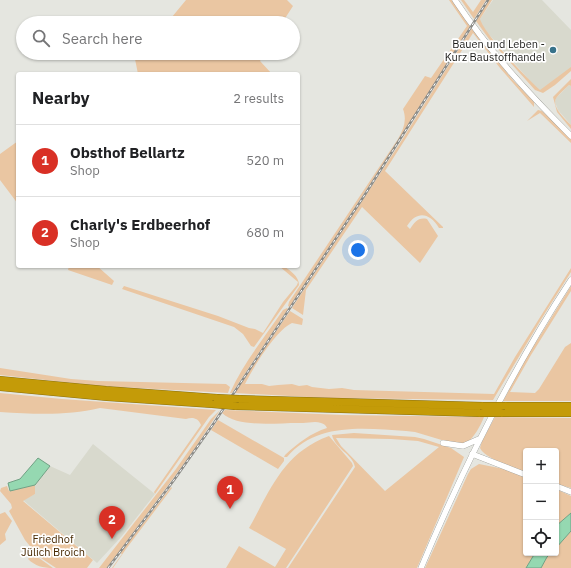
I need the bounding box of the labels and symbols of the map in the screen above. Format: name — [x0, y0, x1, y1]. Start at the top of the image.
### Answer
place label: Bauen und Leben - Kurz Baustoffhandel — [445, 37, 545, 64]
marker: Bauen und Leben - Kurz Baustoffhandel — [548, 45, 558, 55]
your location — [348, 240, 368, 260]
pin: 1 — [217, 476, 243, 509]
pin: 2 — [99, 506, 125, 539]
park label: Friedhof Jülich Broich — [21, 532, 85, 559]

